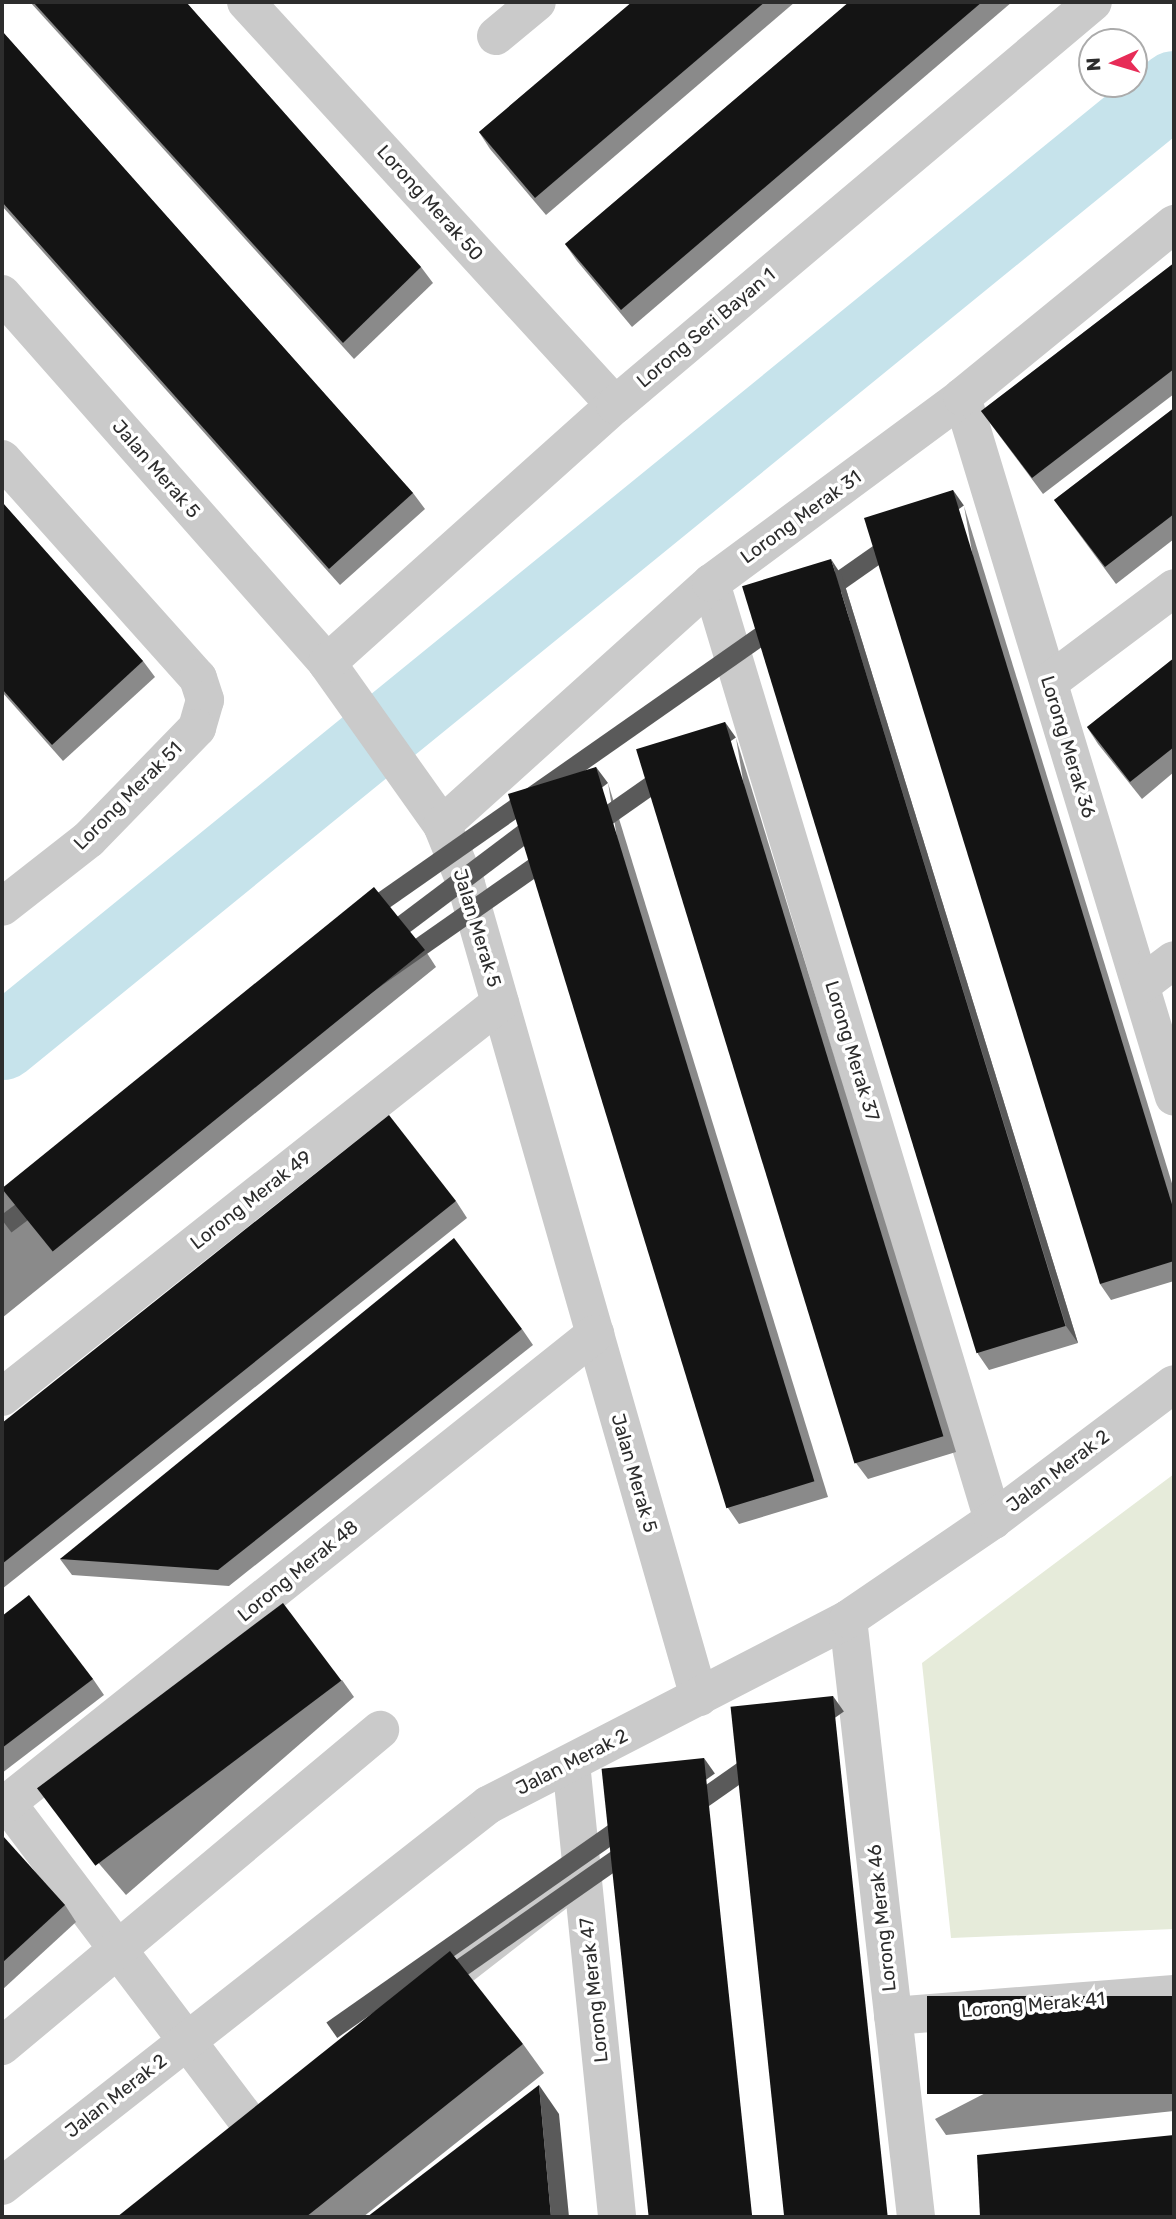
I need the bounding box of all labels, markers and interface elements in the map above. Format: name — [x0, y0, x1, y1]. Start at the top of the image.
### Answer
north arrow — [1078, 28, 1148, 98]
text: N — [1082, 57, 1105, 72]
street label: Lorong Merak 50 — [372, 140, 488, 266]
street label: Lorong Seri Bayan 1 — [632, 263, 780, 393]
street label: Jalan Merak 5 — [107, 415, 205, 523]
street label: Lorong Merak 31 — [736, 466, 866, 568]
street label: Lorong Merak 36 — [1036, 673, 1100, 821]
street label: Lorong Merak 51 — [69, 737, 187, 855]
street label: Jalan Merak 5 — [448, 866, 506, 990]
street label: Lorong Merak 37 — [820, 978, 884, 1124]
street label: Lorong Merak 49 — [186, 1146, 316, 1254]
street label: Jalan Merak 5 — [606, 1411, 662, 1535]
street label: Jalan Merak 2 — [1002, 1425, 1114, 1517]
street label: Lorong Merak 48 — [233, 1515, 363, 1627]
street label: Jalan Merak 2 — [512, 1724, 632, 1800]
street label: Lorong Merak 46 — [863, 1843, 901, 1993]
street label: Lorong Merak 47 — [575, 1916, 613, 2064]
street label: Lorong Merak 41 — [960, 1987, 1106, 2023]
street label: Jalan Merak 2 — [61, 2049, 171, 2143]

